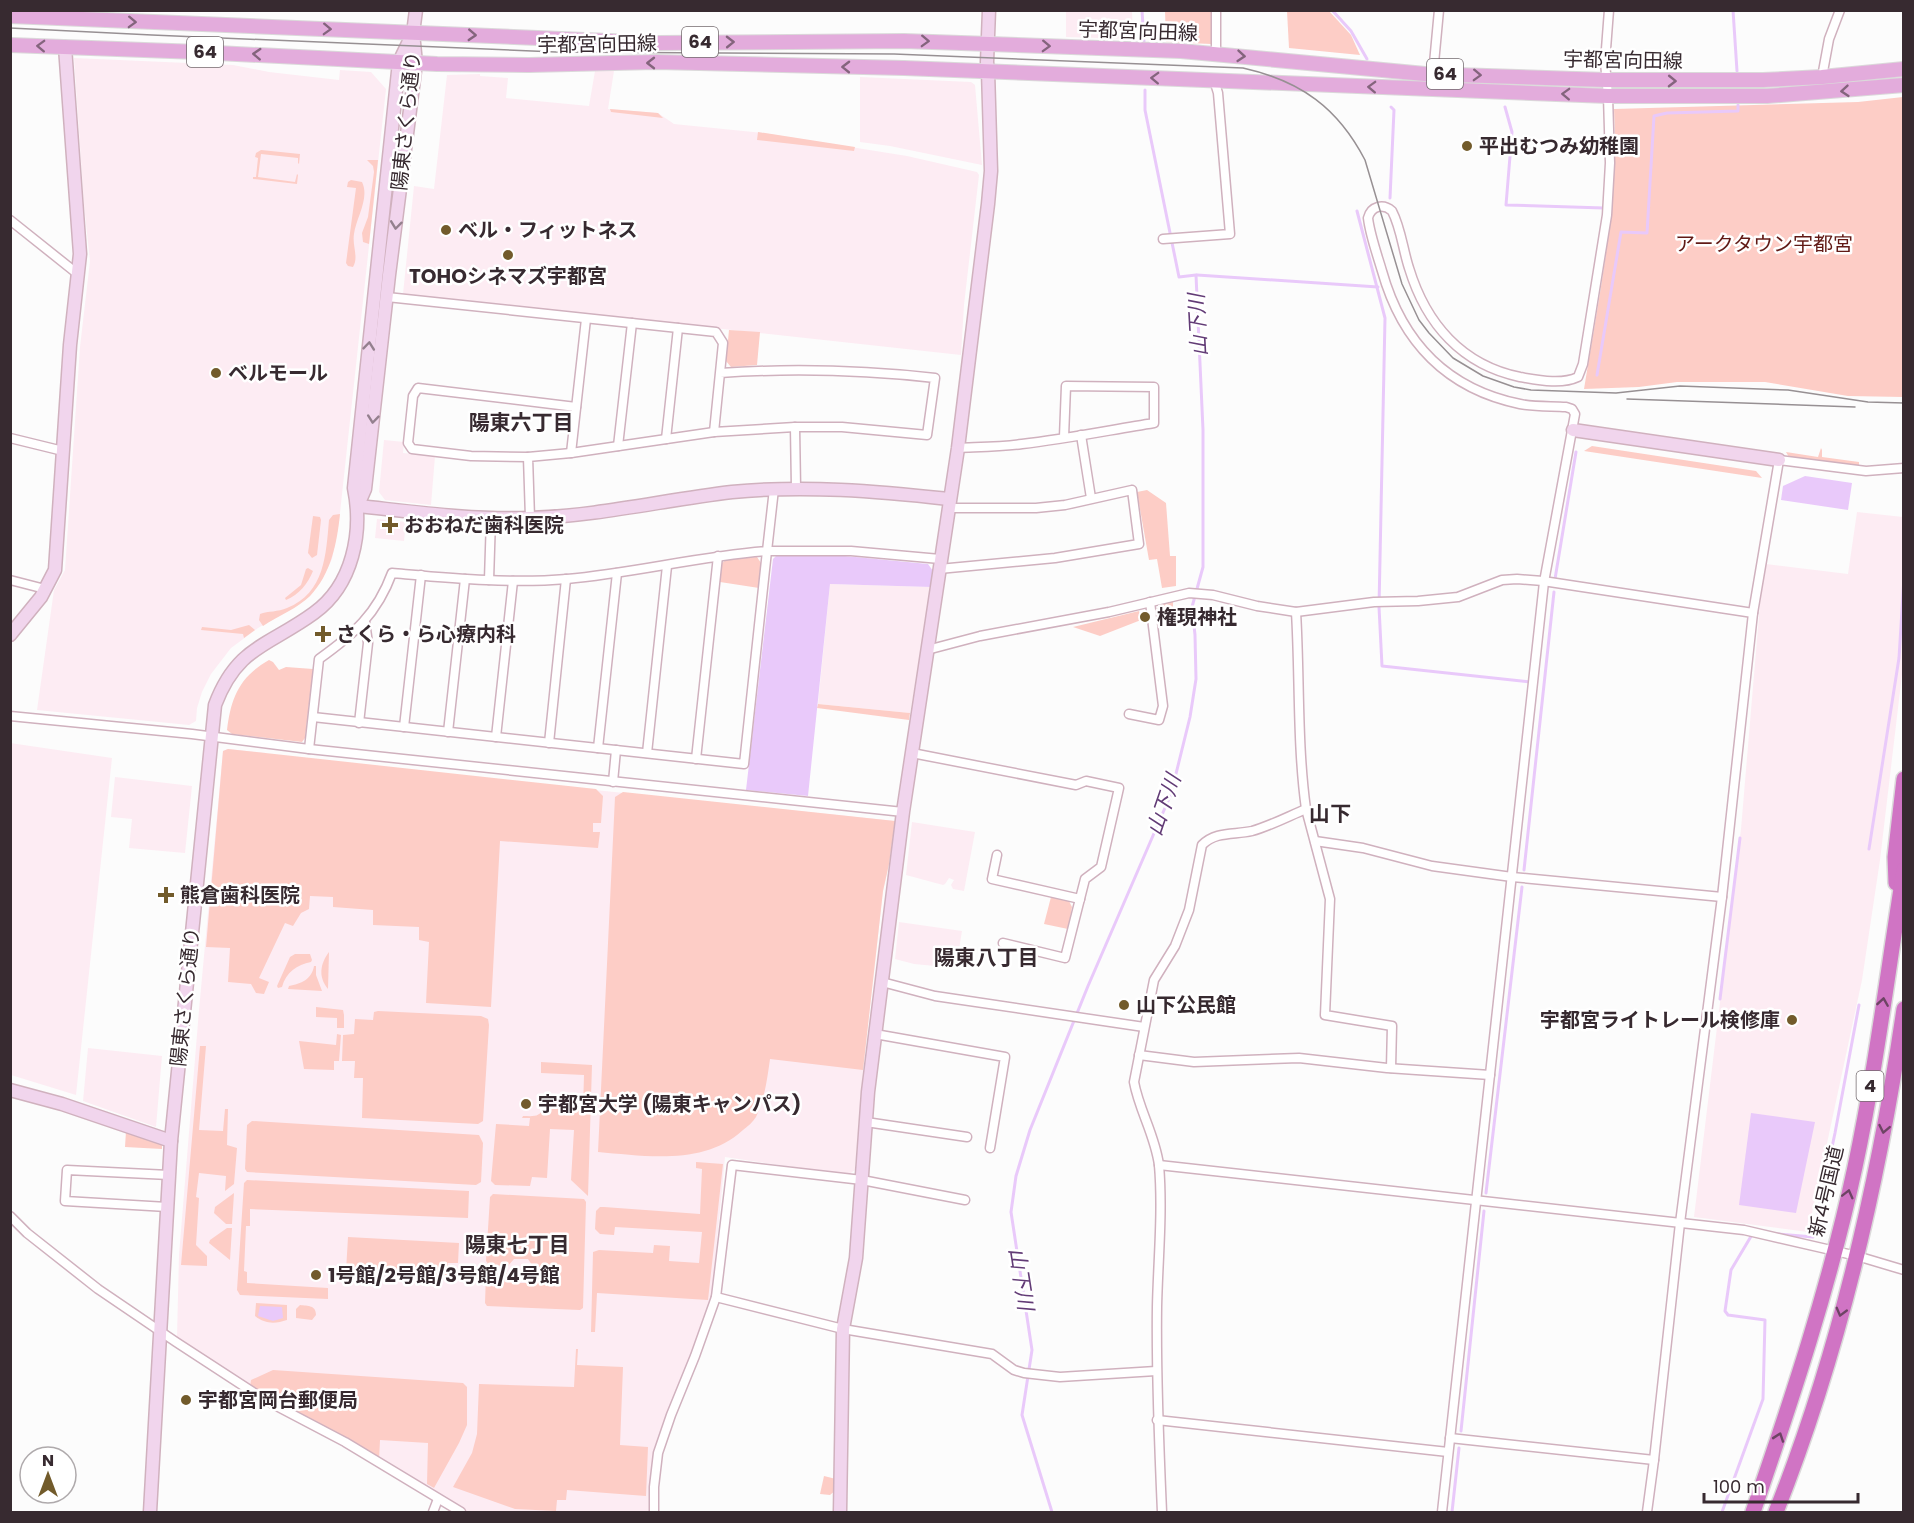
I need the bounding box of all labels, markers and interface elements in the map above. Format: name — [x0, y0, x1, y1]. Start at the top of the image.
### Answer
one-way arrow — [127, 15, 136, 28]
street label: 宇都宮向田線 — [1078, 15, 1198, 47]
one-way arrow — [322, 23, 331, 36]
road number: 64 — [682, 27, 718, 57]
one-way arrow — [467, 28, 476, 41]
street label: 宇都宮向田線 — [537, 29, 657, 59]
one-way arrow — [920, 35, 929, 48]
one-way arrow — [725, 36, 734, 48]
road number: 64 — [187, 37, 223, 67]
one-way arrow — [36, 40, 45, 53]
one-way arrow — [1041, 40, 1050, 53]
street label: 宇都宮向田線 — [1563, 45, 1683, 75]
one-way arrow — [252, 48, 261, 61]
one-way arrow — [1236, 49, 1245, 62]
street label: 陽東さくら通り — [385, 50, 427, 192]
one-way arrow — [646, 57, 655, 69]
road number: 64 — [1427, 59, 1463, 89]
one-way arrow — [841, 61, 850, 73]
one-way arrow — [1472, 69, 1481, 82]
one-way arrow — [1151, 72, 1160, 84]
one-way arrow — [1667, 74, 1676, 87]
one-way arrow — [1367, 80, 1376, 93]
one-way arrow — [1841, 84, 1850, 97]
one-way arrow — [1562, 88, 1571, 100]
place label: 平出むつみ幼稚園 — [1479, 132, 1639, 160]
marker: 平出むつみ幼稚園 — [1460, 139, 1474, 153]
place label: ベル・フィットネス — [458, 216, 638, 244]
one-way arrow — [390, 220, 402, 230]
marker: ベル・フィットネス — [439, 223, 453, 237]
park label: アークタウン宇都宮 — [1675, 230, 1853, 258]
marker: TOHOシネマズ宇都宮 — [501, 248, 515, 262]
place label: TOHOシネマズ宇都宮 — [409, 262, 607, 290]
water label: 山下川 — [1181, 291, 1214, 357]
one-way arrow — [362, 341, 375, 350]
place label: ベルモール — [228, 359, 328, 387]
marker: ベルモール — [209, 366, 223, 380]
district label: 陽東六丁目 — [469, 408, 574, 437]
one-way arrow — [367, 414, 380, 423]
place label: おおねだ歯科医院 — [404, 511, 564, 539]
marker: おおねだ歯科医院 — [381, 516, 399, 534]
place label: 権現神社 — [1157, 603, 1237, 631]
marker: 権現神社 — [1138, 610, 1152, 624]
place label: さくら・ら心療内科 — [336, 620, 516, 648]
marker: さくら・ら心療内科 — [314, 625, 332, 643]
water label: 山下川 — [1140, 768, 1188, 839]
district label: 山下 — [1309, 799, 1351, 828]
place label: 熊倉歯科医院 — [180, 881, 300, 909]
marker: 熊倉歯科医院 — [157, 886, 175, 904]
street label: 陽東さくら通り — [164, 926, 206, 1068]
district label: 陽東八丁目 — [934, 943, 1039, 972]
place label: 山下公民館 — [1136, 991, 1236, 1019]
one-way arrow — [1877, 997, 1889, 1007]
marker: 山下公民館 — [1117, 998, 1131, 1012]
place label: 宇都宮ライトレール検修庫 — [1540, 1006, 1780, 1034]
marker: 宇都宮ライトレール検修庫 — [1785, 1013, 1799, 1027]
road number: 4 — [1856, 1071, 1884, 1101]
place label: 宇都宮大学 (陽東キャンパス) — [538, 1090, 801, 1118]
marker: 宇都宮大学 (陽東キャンパス) — [519, 1097, 533, 1111]
one-way arrow — [1878, 1123, 1891, 1133]
street label: 新4号国道 — [1802, 1143, 1850, 1239]
one-way arrow — [1841, 1189, 1854, 1199]
district label: 陽東七丁目 — [465, 1230, 570, 1259]
water label: 山下川 — [1002, 1246, 1041, 1314]
place label: 1号館/2号館/3号館/4号館 — [328, 1261, 560, 1289]
marker: 1号館/2号館/3号館/4号館 — [309, 1268, 323, 1282]
one-way arrow — [1836, 1306, 1848, 1317]
place label: 宇都宮岡台郵便局 — [198, 1386, 358, 1414]
marker: 宇都宮岡台郵便局 — [179, 1393, 193, 1407]
one-way arrow — [1772, 1432, 1784, 1443]
north arrow — [18, 1445, 78, 1505]
text: N — [42, 1449, 54, 1472]
scale bar — [1704, 1466, 1858, 1504]
text: 100 m — [1713, 1474, 1765, 1499]

